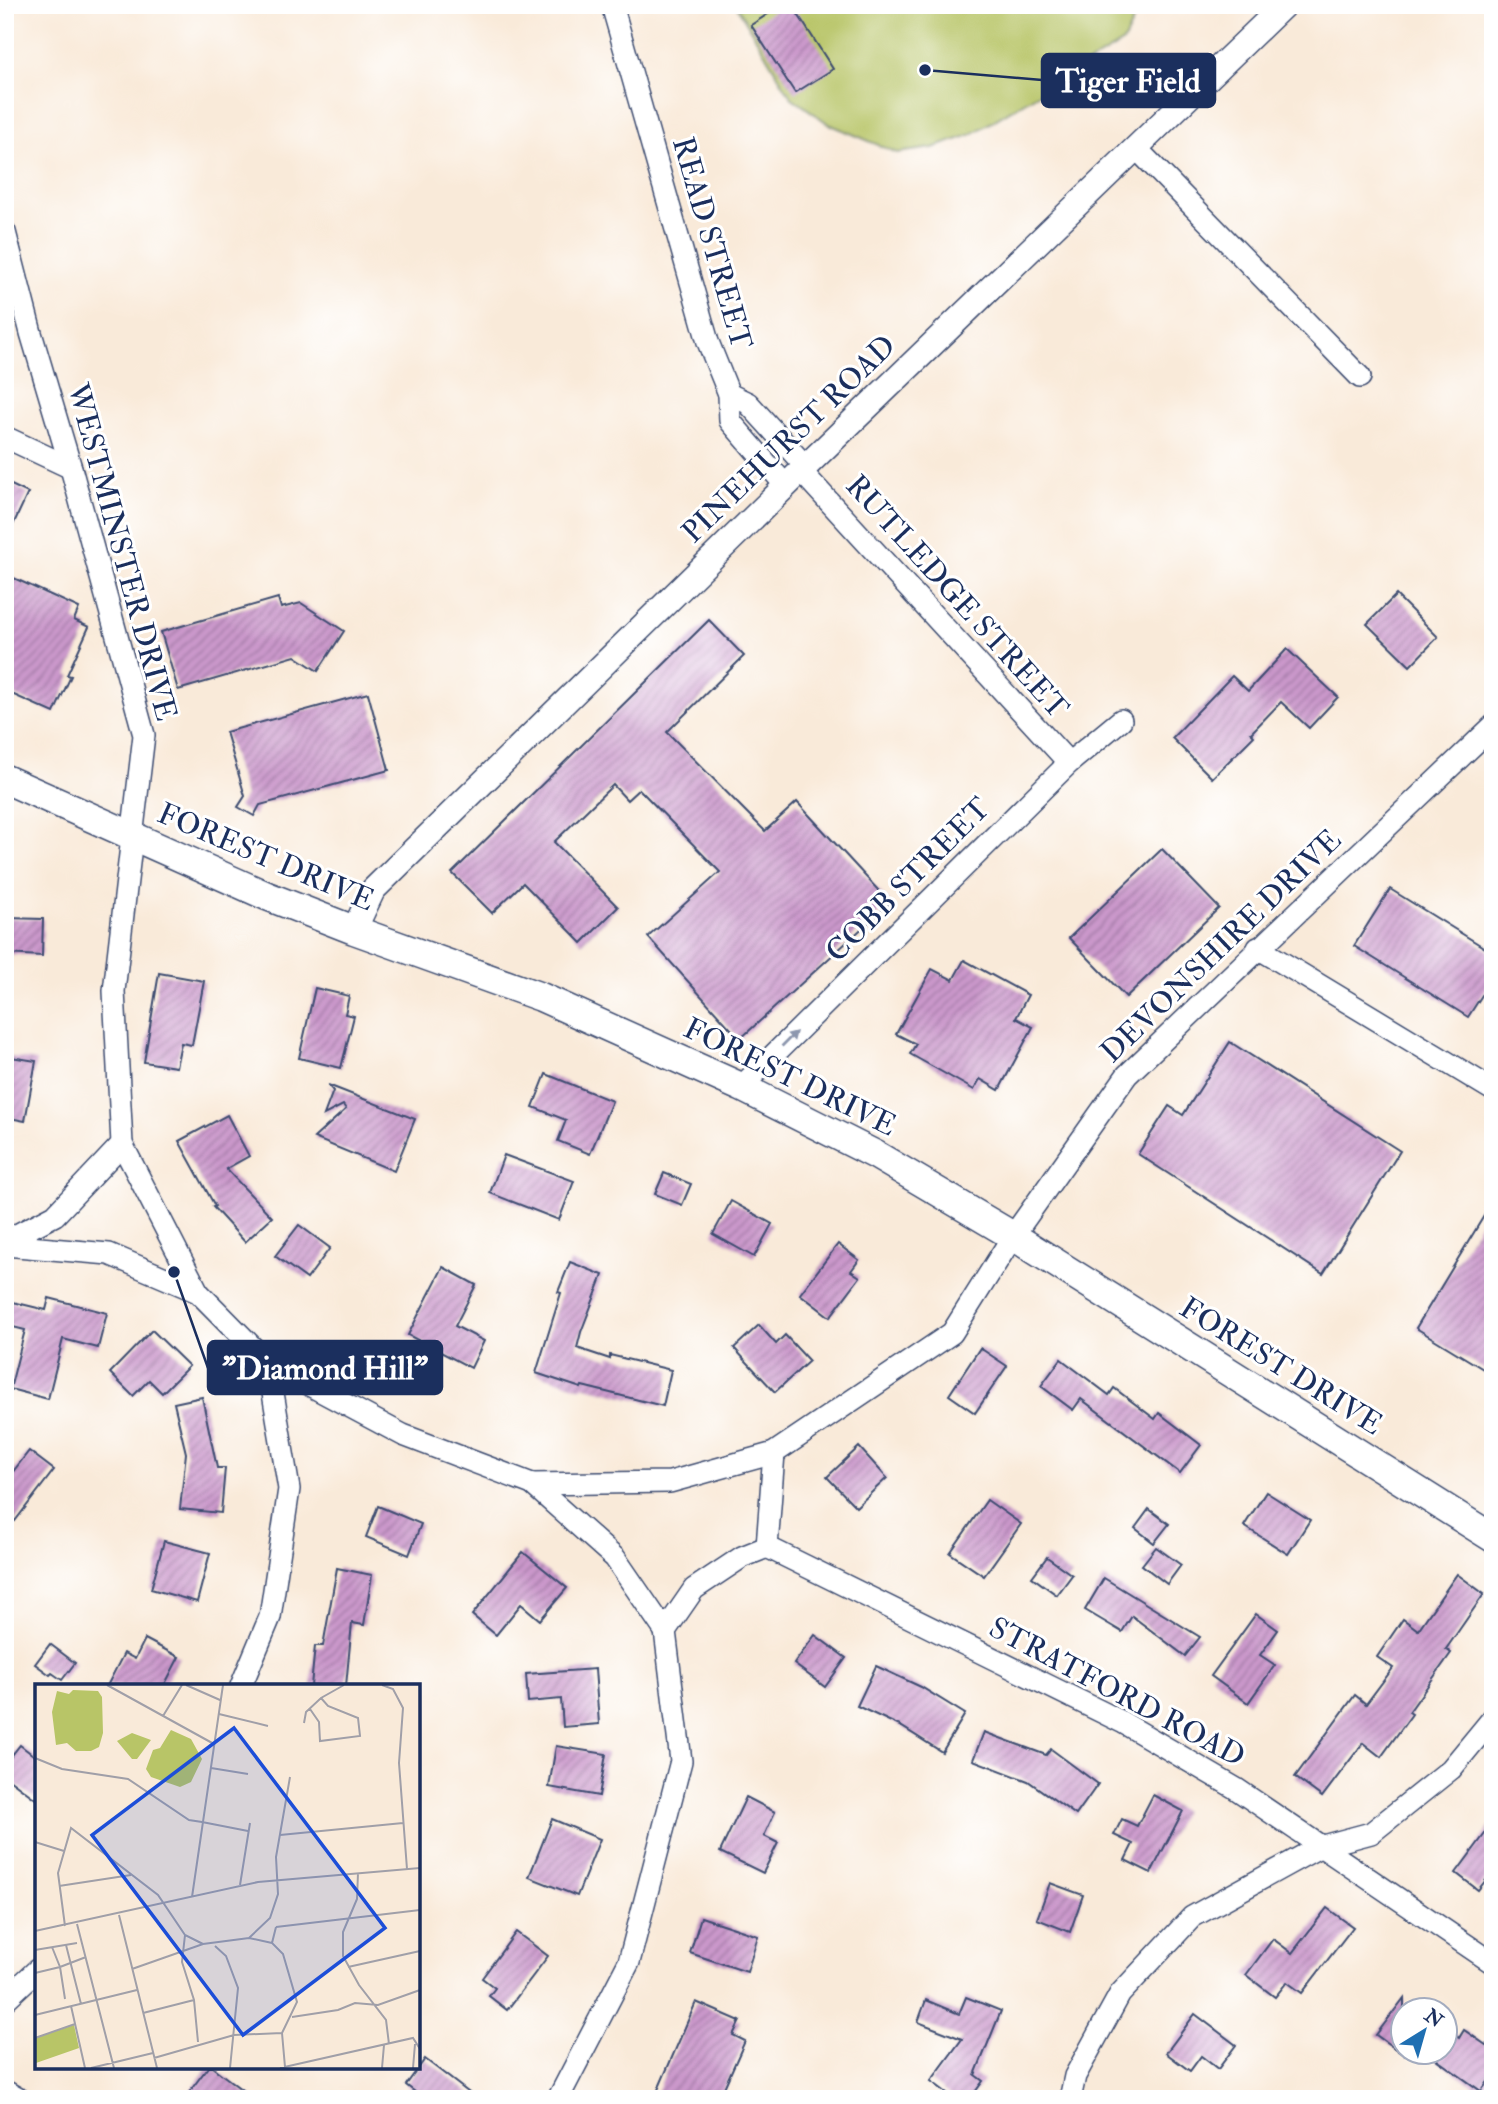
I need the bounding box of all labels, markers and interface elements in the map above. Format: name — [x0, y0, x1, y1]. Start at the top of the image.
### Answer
callout: Tiger Field — [1042, 54, 1215, 107]
text: Tiger Field — [1054, 62, 1201, 102]
street label: READ STREET — [664, 133, 760, 353]
street label: PINEHURST ROAD — [674, 327, 904, 551]
street label: WESTMINSTER DRIVE — [59, 378, 185, 725]
street label: RUTLEDGE STREET — [838, 468, 1076, 726]
street label: COBB STREET — [818, 790, 998, 970]
street label: FOREST DRIVE — [152, 795, 380, 919]
street label: DEVONSHIRE DRIVE — [1093, 821, 1349, 1071]
street label: FOREST DRIVE — [678, 1010, 902, 1144]
one-way arrow — [781, 1030, 798, 1047]
street label: FOREST DRIVE — [1173, 1289, 1389, 1443]
callout: "Diamond Hill" — [208, 1341, 442, 1394]
text: "Diamond Hill" — [222, 1349, 428, 1389]
street label: STRATFORD ROAD — [983, 1609, 1251, 1775]
inset map — [35, 1684, 420, 2069]
north arrow — [1390, 1996, 1460, 2066]
text: N — [1419, 2003, 1448, 2034]

